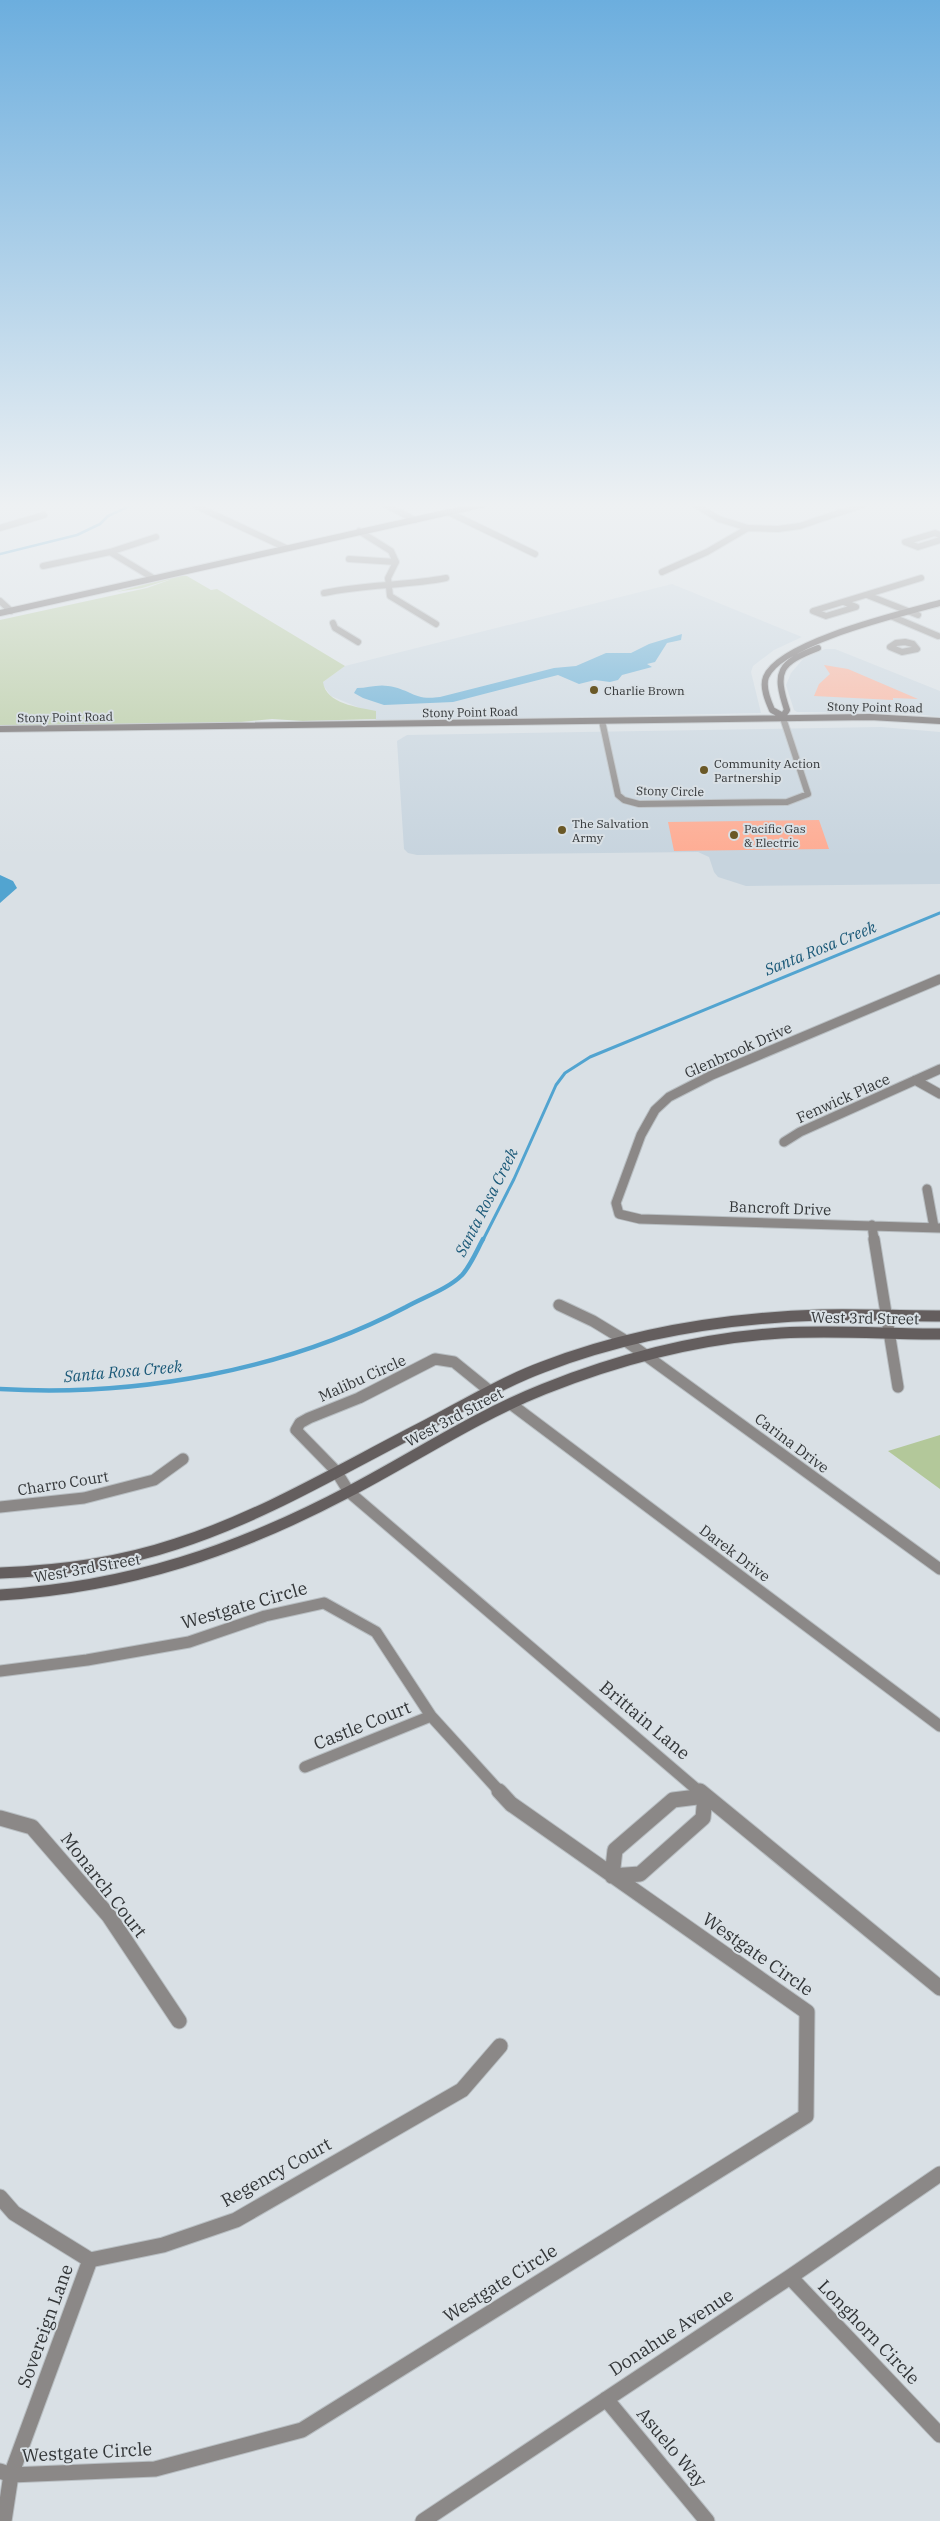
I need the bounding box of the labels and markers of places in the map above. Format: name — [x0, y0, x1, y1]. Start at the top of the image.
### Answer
place label: Charlie Brown — [604, 683, 685, 698]
marker: Charlie Brown — [588, 684, 600, 696]
place label: Community Action Partnership — [714, 756, 821, 785]
marker: Community Action Partnership — [698, 764, 710, 776]
place label: The Salvation Army — [572, 816, 649, 845]
place label: Pacific Gas & Electric — [744, 821, 806, 850]
marker: The Salvation Army — [556, 824, 568, 836]
marker: Pacific Gas & Electric — [728, 829, 740, 841]

